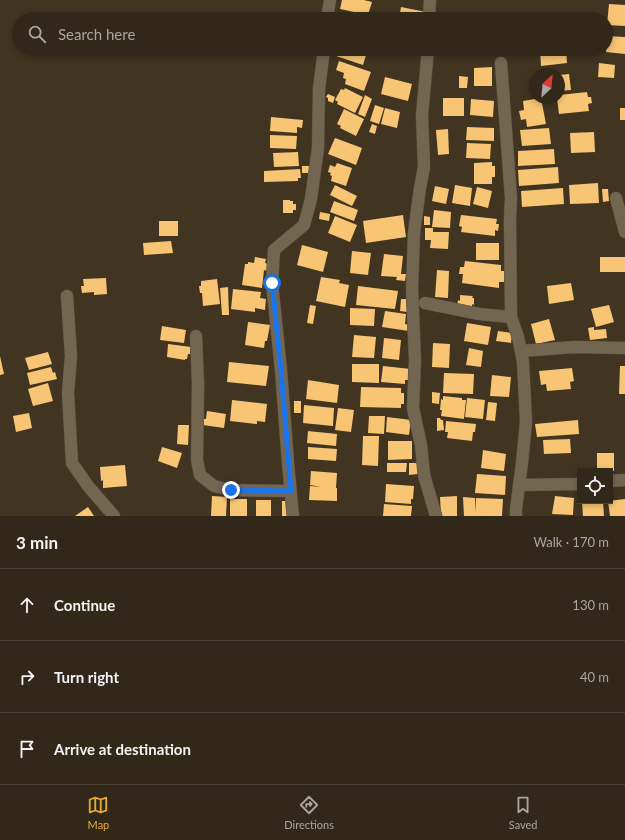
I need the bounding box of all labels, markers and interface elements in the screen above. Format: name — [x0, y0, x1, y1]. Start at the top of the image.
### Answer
search box — [12, 12, 613, 56]
icon: search — [26, 23, 48, 45]
text: Search here — [58, 25, 135, 43]
north arrow — [529, 68, 565, 104]
route start — [263, 274, 281, 292]
map controls — [577, 468, 613, 504]
button: locate — [577, 468, 613, 504]
route end — [222, 481, 240, 499]
text: 3 min — [16, 532, 58, 553]
text: Walk · 170 m — [533, 534, 609, 550]
icon: ahead — [16, 594, 38, 616]
text: Continue — [54, 596, 115, 614]
text: 130 m — [572, 597, 609, 613]
icon: right — [16, 666, 38, 688]
text: Turn right — [54, 668, 119, 686]
text: 40 m — [580, 669, 609, 685]
icon: arrive — [16, 738, 38, 760]
text: Arrive at destination — [54, 740, 191, 758]
tab: Map — [87, 794, 109, 831]
tab: Directions — [284, 794, 334, 831]
tab: Saved — [509, 794, 538, 831]

